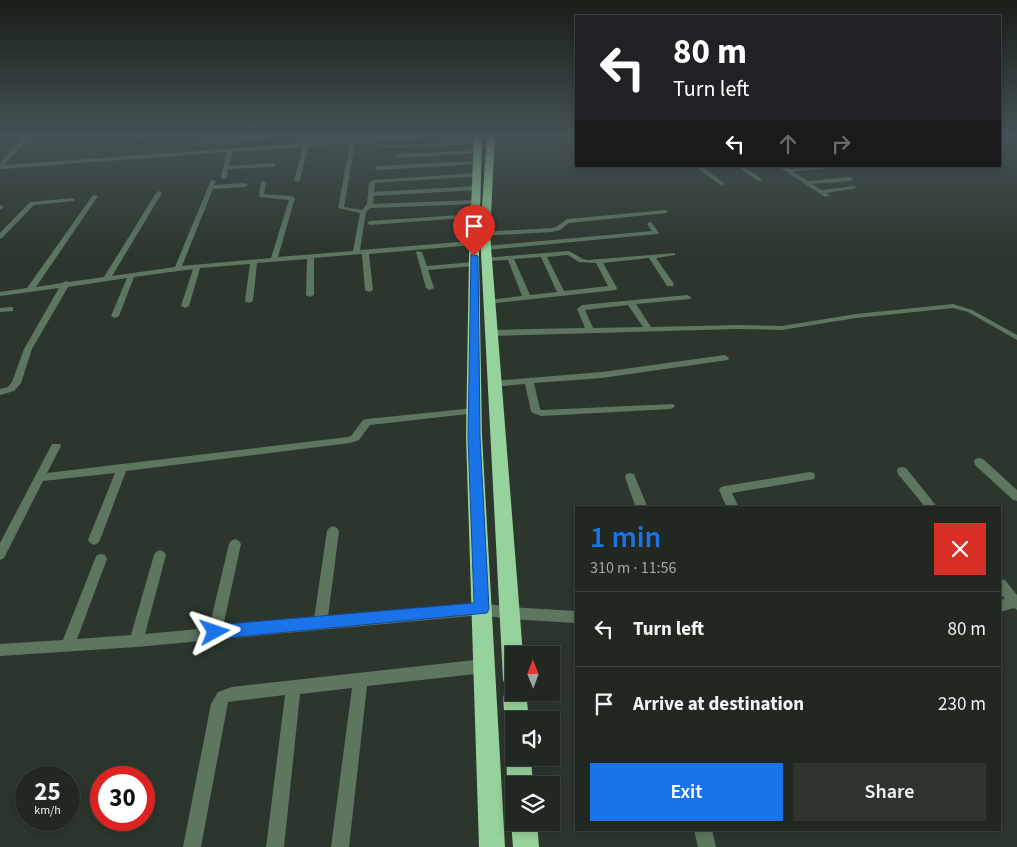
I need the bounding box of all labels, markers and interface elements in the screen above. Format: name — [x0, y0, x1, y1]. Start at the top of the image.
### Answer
text: 80 m — [673, 27, 747, 77]
icon: left — [590, 35, 655, 100]
text: Turn left — [673, 73, 749, 105]
icon: left — [721, 130, 749, 158]
icon: ahead — [774, 130, 802, 158]
icon: right — [827, 130, 855, 158]
pin — [453, 205, 495, 256]
icon: arrive — [460, 212, 488, 240]
text: 1 min — [590, 516, 661, 559]
button: close — [934, 523, 986, 575]
text: 310 m · 11:56 — [590, 557, 677, 579]
position arrow — [188, 605, 240, 657]
icon: left — [590, 615, 618, 643]
text: Turn left — [633, 616, 704, 643]
text: 80 m — [948, 616, 986, 643]
north arrow — [505, 646, 560, 701]
map controls — [505, 646, 560, 831]
icon: arrive — [590, 690, 618, 718]
text: Arrive at destination — [633, 691, 804, 718]
text: 230 m — [938, 691, 986, 718]
button: sound — [505, 711, 560, 766]
button: Exit — [590, 763, 783, 821]
button: Share — [793, 763, 986, 821]
speed limit sign: 30 — [90, 766, 155, 831]
text: 25 — [34, 774, 61, 810]
button: layers — [505, 776, 560, 831]
text: km/h — [34, 802, 61, 819]

